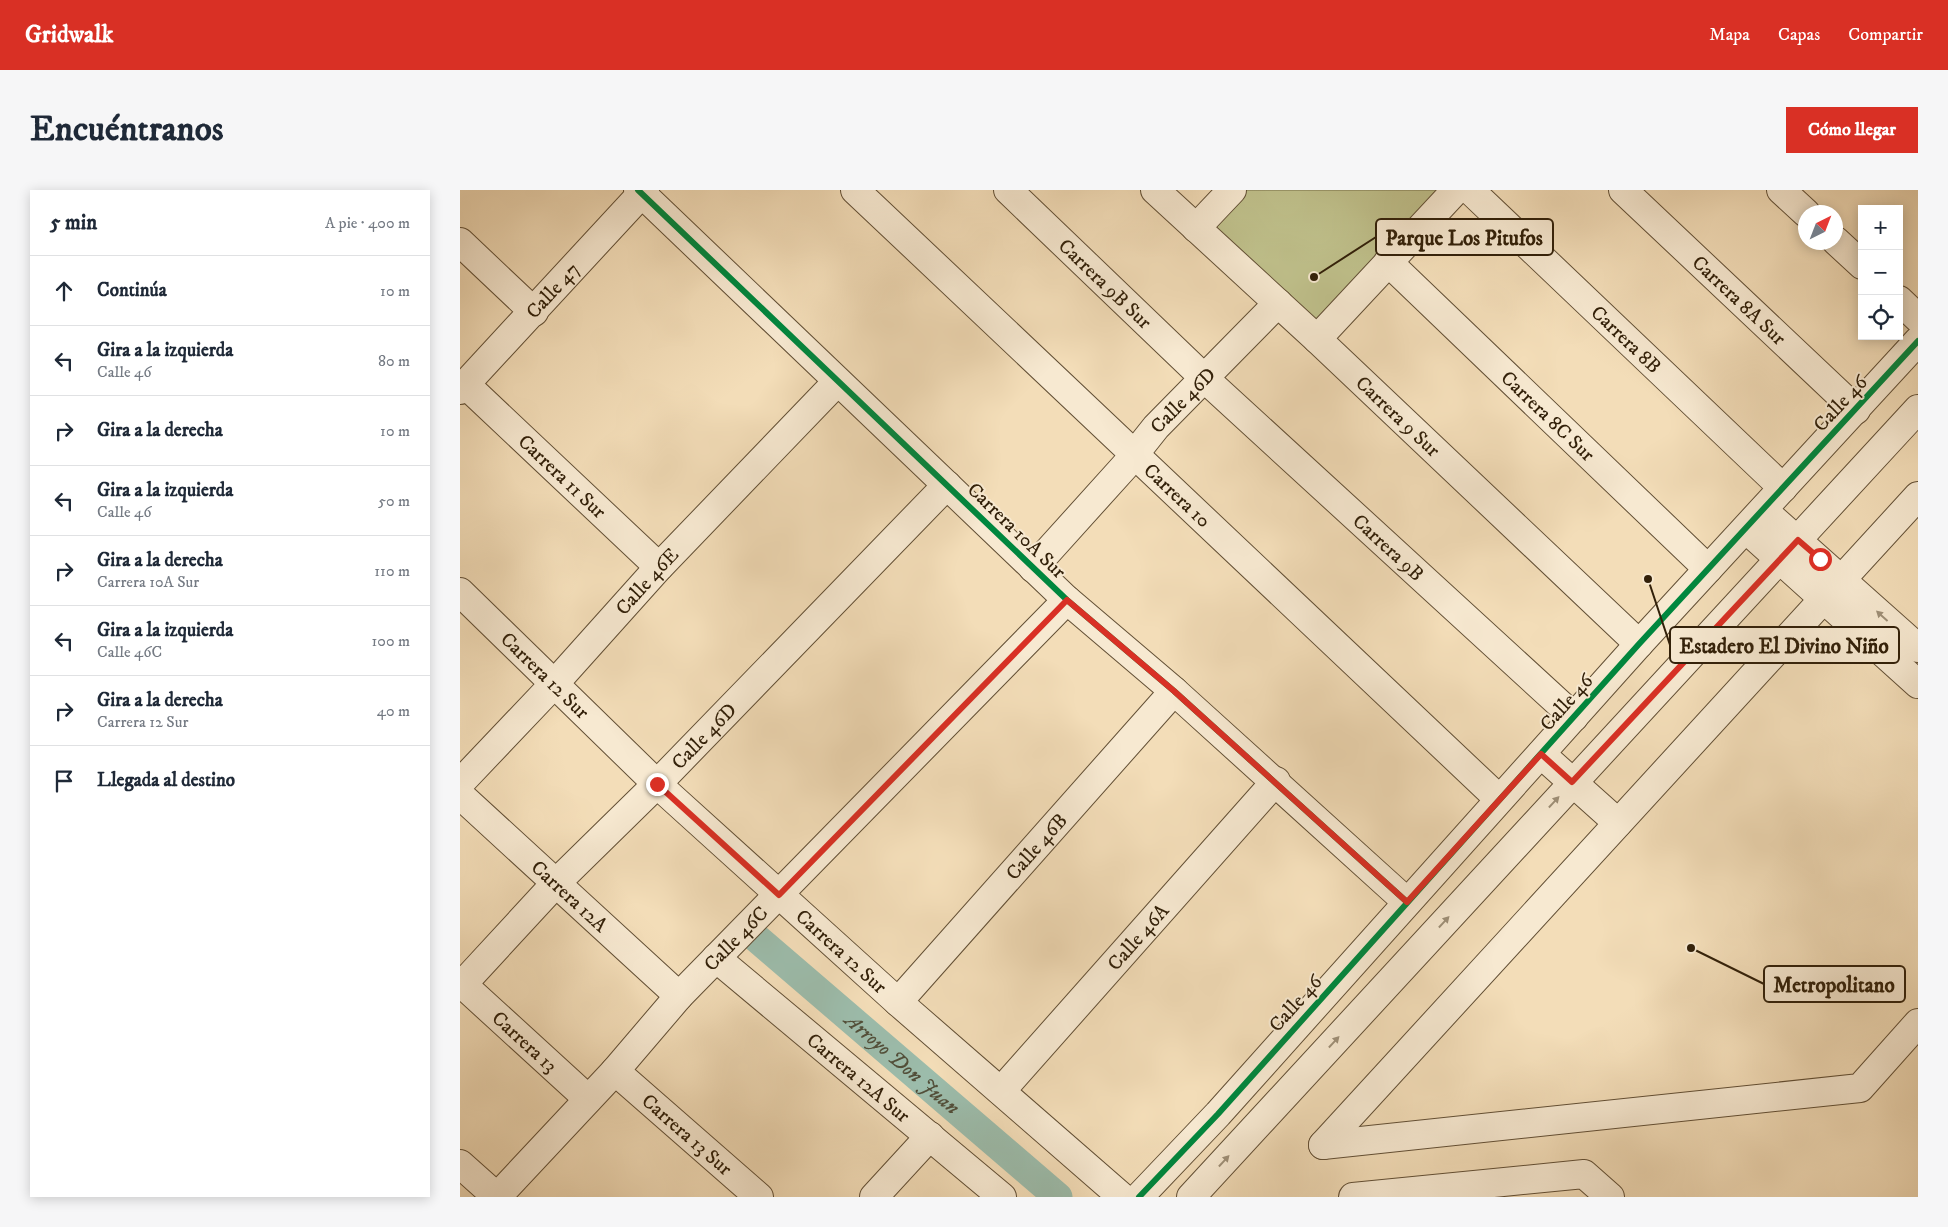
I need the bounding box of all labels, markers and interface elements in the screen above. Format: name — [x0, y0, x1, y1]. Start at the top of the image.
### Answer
text: Gridwalk — [25, 20, 113, 50]
text: Mapa — [1709, 24, 1750, 46]
text: Capas — [1778, 24, 1820, 46]
text: Compartir — [1848, 24, 1923, 46]
button: Cómo llegar — [1786, 107, 1918, 153]
text: Encuéntranos — [30, 108, 224, 152]
north arrow — [1798, 205, 1843, 250]
map controls — [1858, 205, 1903, 340]
button: + — [1858, 205, 1903, 250]
text: 5 min — [50, 210, 97, 236]
text: A pie · 400 m — [325, 213, 410, 233]
callout: Parque Los Pitufos — [1376, 219, 1553, 255]
text: Parque Los Pitufos — [1385, 226, 1543, 252]
street label: Carrera 9B Sur — [1053, 234, 1157, 335]
button: − — [1858, 250, 1903, 295]
street label: Carrera 8A Sur — [1686, 251, 1791, 352]
street label: Calle 47 — [521, 258, 586, 325]
icon: ahead — [50, 277, 78, 305]
text: Continúa — [97, 279, 167, 302]
text: 10 m — [380, 281, 410, 301]
button: locate — [1858, 295, 1903, 340]
street label: Carrera 8B — [1585, 301, 1666, 379]
text: Gira a la izquierda — [97, 339, 233, 362]
icon: left — [50, 347, 78, 375]
text: 80 m — [378, 351, 410, 371]
text: Calle 46 — [97, 362, 152, 382]
street label: Calle 46D — [1146, 363, 1222, 440]
street label: Carrera 8C Sur — [1495, 366, 1600, 468]
street label: Calle 46 — [1809, 370, 1874, 437]
street label: Carrera 9 Sur — [1350, 371, 1445, 463]
icon: right — [50, 417, 78, 445]
text: Gira a la derecha — [97, 419, 223, 442]
text: 10 m — [380, 421, 410, 441]
street label: Carrera 11 Sur — [512, 430, 611, 525]
street label: Carrera 10 — [1138, 458, 1215, 534]
street label: Carrera 10A Sur — [961, 478, 1071, 585]
text: Gira a la izquierda — [97, 479, 233, 502]
icon: left — [50, 487, 78, 515]
text: 50 m — [378, 491, 410, 511]
text: Calle 46 — [97, 502, 152, 522]
street label: Carrera 9B — [1347, 509, 1428, 587]
street label: Calle 46E — [611, 543, 685, 621]
route start — [1809, 548, 1832, 571]
text: Gira a la derecha — [97, 549, 223, 572]
icon: right — [50, 557, 78, 585]
text: 110 m — [374, 561, 410, 581]
text: Carrera 10A Sur — [97, 572, 199, 592]
one-way arrow — [1875, 610, 1888, 621]
text: Gira a la izquierda — [97, 619, 233, 642]
icon: left — [50, 627, 78, 655]
street label: Carrera 12 Sur — [495, 627, 594, 725]
callout: Estadero El Divino Niño — [1670, 627, 1899, 663]
text: 100 m — [372, 631, 410, 651]
text: Estadero El Divino Niño — [1679, 634, 1889, 660]
text: Calle 46C — [97, 642, 162, 662]
street label: Calle 46 — [1535, 669, 1600, 737]
text: Gira a la derecha — [97, 689, 223, 712]
icon: right — [50, 697, 78, 725]
street label: Calle 46D — [667, 698, 743, 775]
text: 40 m — [377, 701, 410, 721]
text: Carrera 12 Sur — [97, 712, 188, 732]
icon: arrive — [50, 767, 78, 795]
text: Llegada al destino — [97, 769, 235, 792]
route end — [646, 773, 669, 796]
one-way arrow — [1548, 797, 1560, 809]
street label: Calle 46B — [1001, 809, 1073, 886]
street label: Carrera 12A — [525, 855, 612, 938]
street label: Calle 46A — [1103, 899, 1175, 976]
street label: Calle 46C — [699, 901, 774, 977]
street label: Carrera 12 Sur — [790, 904, 892, 1000]
one-way arrow — [1438, 916, 1450, 928]
callout: Metropolitano — [1764, 966, 1905, 1002]
street label: Calle 46 — [1264, 970, 1329, 1038]
text: Metropolitano — [1773, 973, 1895, 999]
street label: Carrera 13 — [486, 1006, 562, 1079]
water label: Arroyo Don Juan — [838, 1006, 965, 1121]
street label: Carrera 12A Sur — [801, 1028, 915, 1129]
one-way arrow — [1328, 1036, 1340, 1048]
street label: Carrera 13 Sur — [636, 1089, 737, 1182]
one-way arrow — [1218, 1156, 1230, 1168]

